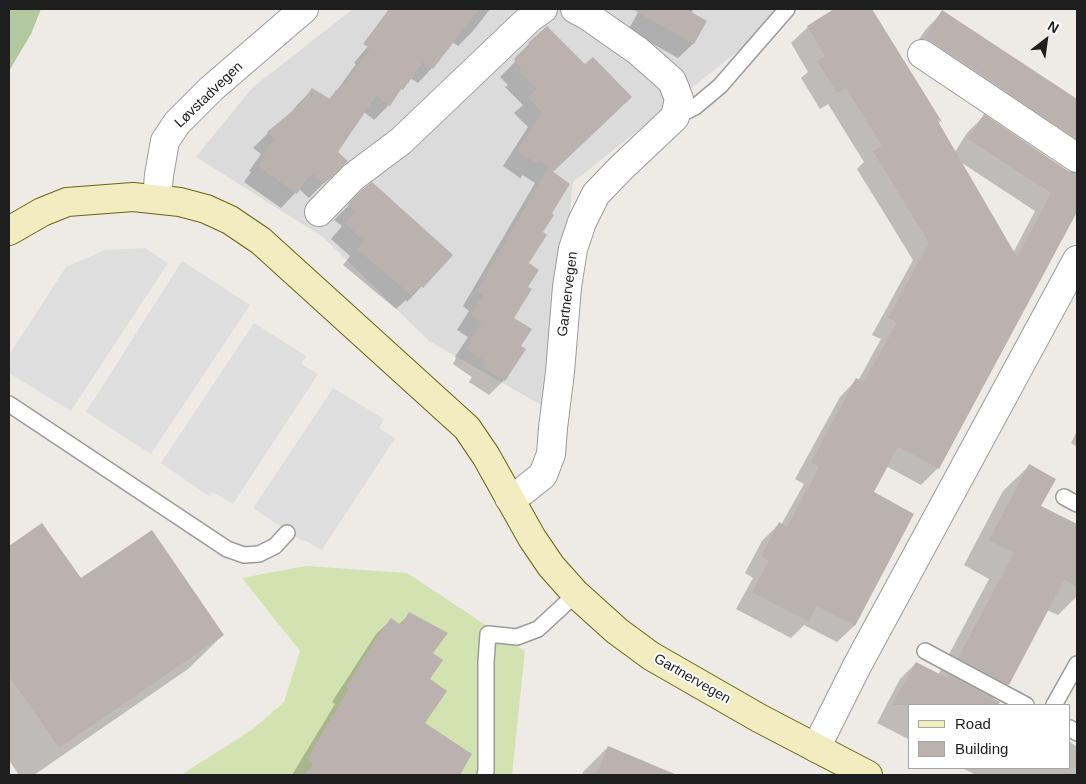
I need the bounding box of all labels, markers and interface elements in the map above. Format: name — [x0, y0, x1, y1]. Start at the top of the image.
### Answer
north arrow — [1021, 15, 1071, 65]
text: N — [1045, 18, 1062, 36]
street label: Løvstadvegen — [172, 58, 246, 132]
street label: Gartnervegen — [554, 250, 582, 338]
street label: Gartnervegen — [651, 650, 733, 708]
legend — [908, 704, 1071, 769]
text: Road — [955, 715, 991, 732]
text: Building — [955, 740, 1008, 757]

